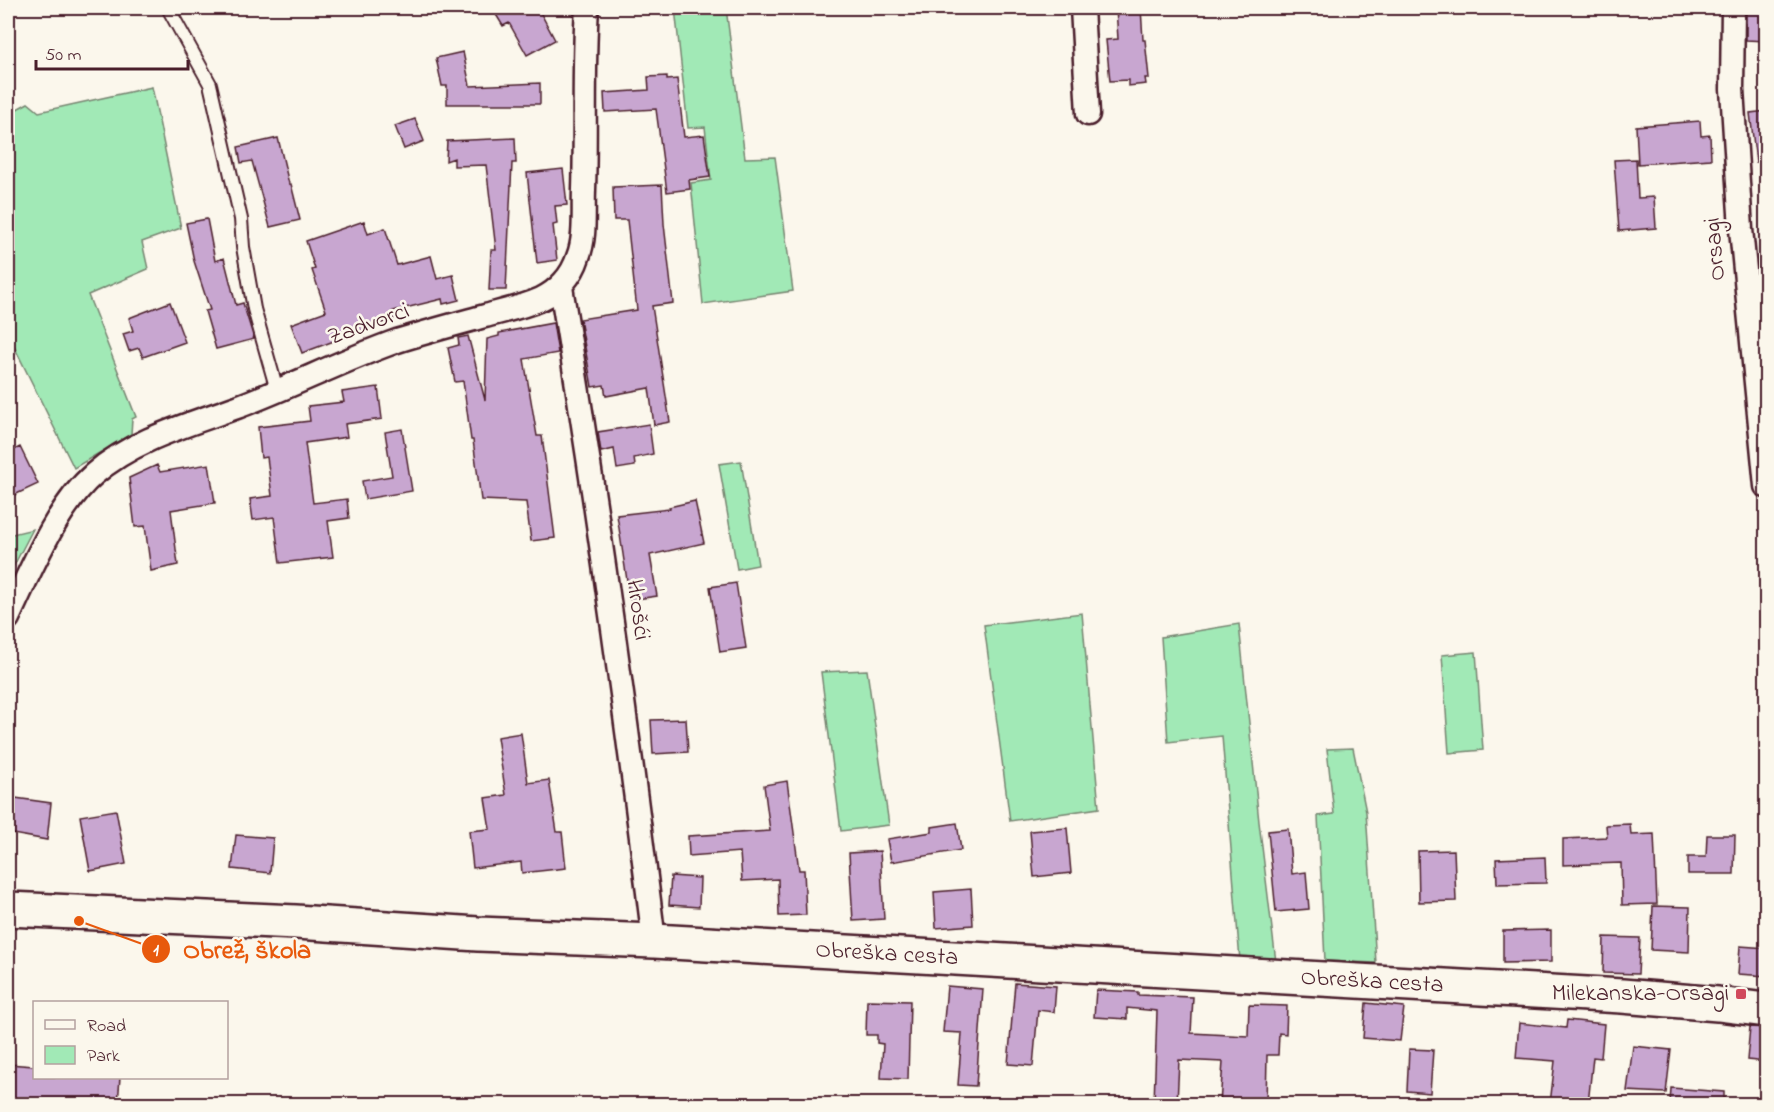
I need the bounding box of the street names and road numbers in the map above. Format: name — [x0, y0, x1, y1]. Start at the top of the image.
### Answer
street label: Orsagi — [1696, 216, 1736, 282]
street label: Zadvorci — [323, 294, 415, 356]
street label: Hrošći — [615, 577, 659, 643]
street label: Obreška cesta — [814, 933, 959, 976]
street label: Obreška cesta — [1300, 960, 1444, 1003]

